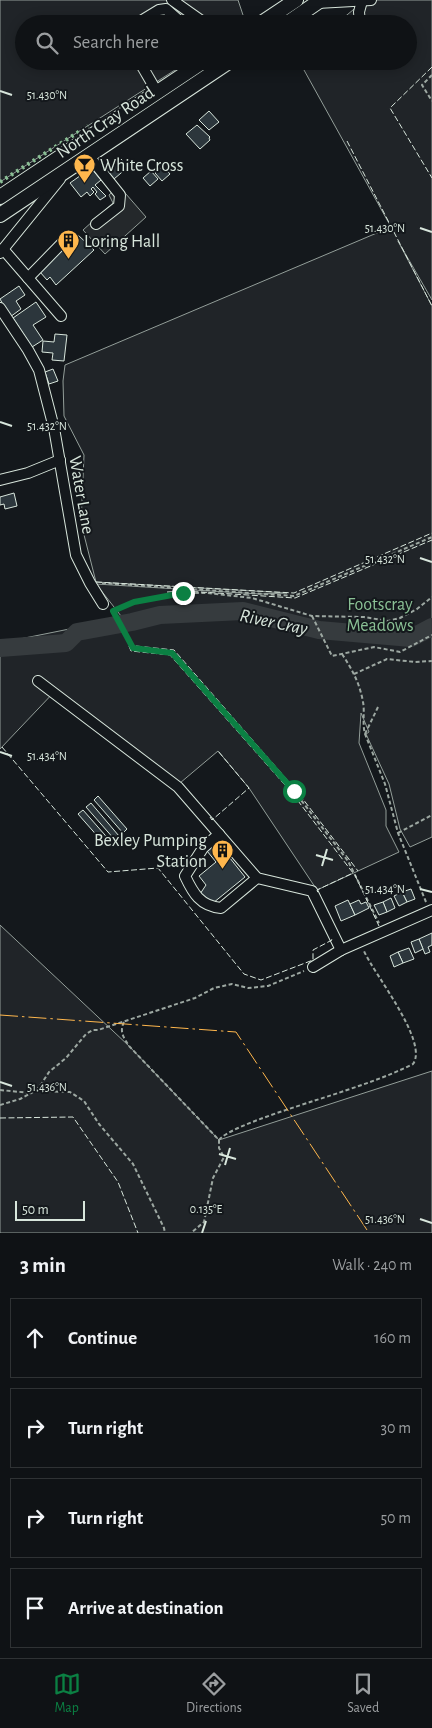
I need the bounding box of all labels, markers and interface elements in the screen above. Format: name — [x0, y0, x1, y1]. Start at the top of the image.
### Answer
search box — [15, 15, 417, 70]
icon: search — [33, 29, 61, 57]
text: Search here — [73, 33, 159, 52]
street label: North Cray Road — [53, 84, 158, 162]
text: 51.430°N — [27, 89, 67, 101]
bar icon: White Cross — [72, 153, 96, 184]
place label: White Cross — [100, 157, 183, 175]
text: 51.430°N — [365, 222, 405, 234]
building icon: Loring Hall — [56, 229, 80, 260]
place label: Loring Hall — [84, 233, 160, 251]
text: 51.432°N — [27, 420, 67, 432]
street label: Water Lane — [65, 455, 97, 536]
text: 51.432°N — [365, 553, 405, 565]
route end — [172, 582, 195, 605]
park label: Footscray Meadows — [346, 596, 414, 635]
water label: River Cray — [238, 606, 309, 639]
text: 51.434°N — [27, 750, 67, 762]
route start — [283, 780, 306, 803]
place label: Bexley Pumping Station — [94, 832, 207, 871]
building icon: Bexley Pumping Station — [211, 838, 235, 869]
text: 51.434°N — [365, 883, 405, 895]
text: 51.436°N — [27, 1081, 67, 1093]
scale bar — [15, 1198, 85, 1221]
text: 50 m — [22, 1203, 49, 1217]
text: 0.135°E — [190, 1203, 222, 1215]
text: 51.436°N — [365, 1213, 405, 1225]
text: 3 min — [20, 1255, 66, 1276]
text: Walk · 240 m — [332, 1257, 412, 1273]
icon: ahead — [21, 1324, 49, 1352]
text: Continue — [68, 1329, 137, 1348]
text: 160 m — [374, 1330, 411, 1346]
icon: right — [21, 1414, 49, 1442]
text: Turn right — [68, 1419, 143, 1438]
text: 30 m — [381, 1420, 411, 1436]
icon: right — [21, 1504, 49, 1532]
text: Turn right — [68, 1509, 143, 1528]
text: 50 m — [380, 1510, 411, 1526]
icon: arrive — [21, 1594, 49, 1622]
text: Arrive at destination — [68, 1599, 224, 1618]
tab: Map — [53, 1670, 81, 1717]
tab: Directions — [186, 1670, 242, 1717]
tab: Saved — [347, 1670, 379, 1717]

